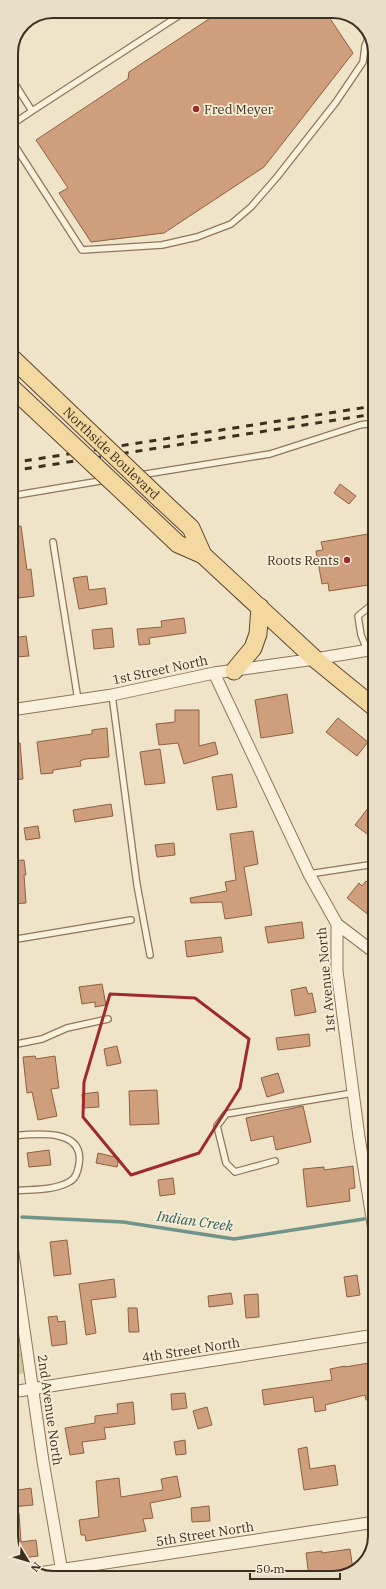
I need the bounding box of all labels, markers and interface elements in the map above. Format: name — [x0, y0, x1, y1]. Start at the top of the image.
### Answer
place label: Fred Meyer — [204, 101, 274, 118]
marker: Fred Meyer — [191, 104, 201, 114]
street label: Northside Boulevard — [60, 403, 163, 503]
place label: Roots Rents — [267, 552, 339, 569]
marker: Roots Rents — [342, 555, 352, 565]
street label: 1st Street North — [111, 652, 209, 688]
street label: 1st Avenue North — [313, 926, 339, 1034]
water label: Indian Creek — [155, 1207, 235, 1235]
street label: 4th Street North — [141, 1334, 241, 1366]
street label: 2nd Avenue North — [34, 1354, 66, 1466]
street label: 5th Street North — [155, 1518, 255, 1550]
north arrow — [8, 1541, 48, 1581]
scale bar — [250, 1555, 340, 1581]
text: N — [28, 1559, 44, 1575]
text: 50 m — [256, 1561, 285, 1576]

